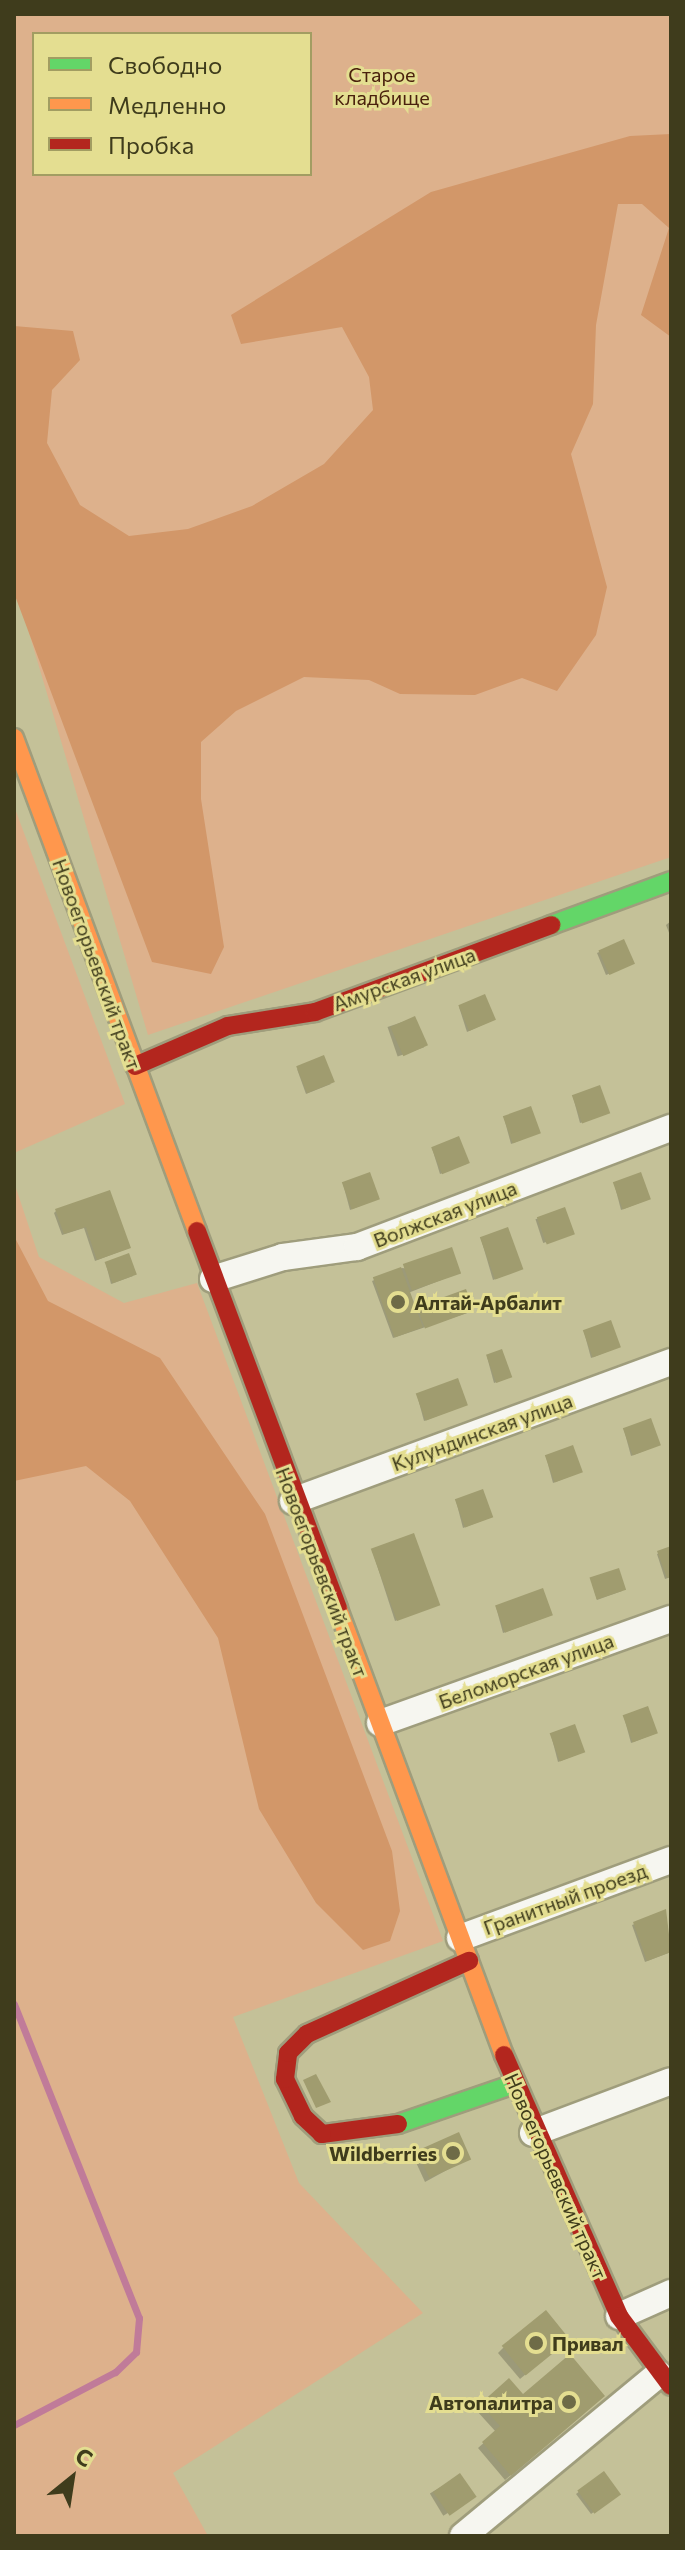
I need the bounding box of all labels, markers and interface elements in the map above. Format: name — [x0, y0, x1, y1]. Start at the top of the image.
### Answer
legend — [32, 32, 312, 176]
text: Свободно — [108, 50, 222, 79]
park label: Старое кладбище — [334, 63, 430, 110]
text: Медленно — [108, 90, 226, 119]
text: Пробка — [108, 130, 194, 159]
street label: Новоегорьевский тракт — [48, 855, 146, 1073]
street label: Амурская улица — [329, 942, 479, 1016]
street label: Волжская улица — [370, 1176, 520, 1252]
place label: Алтай-Арбалит — [414, 1290, 562, 1314]
marker: Алтай-Арбалит — [389, 1293, 407, 1311]
street label: Кулундинская улица — [388, 1388, 576, 1476]
street label: Новоегорьевский тракт — [271, 1464, 373, 1680]
street label: Беломорская улица — [435, 1628, 617, 1714]
street label: Гранитный проезд — [480, 1858, 650, 1940]
street label: Новоегорьевский тракт — [500, 2069, 612, 2283]
place label: Wildberries — [329, 2141, 437, 2165]
marker: Wildberries — [444, 2144, 462, 2162]
place label: Привал — [552, 2331, 624, 2355]
marker: Привал — [527, 2334, 545, 2352]
place label: Автопалитра — [429, 2390, 553, 2414]
marker: Автопалитра — [560, 2393, 578, 2411]
north arrow — [32, 2438, 112, 2518]
text: С — [71, 2441, 98, 2472]

